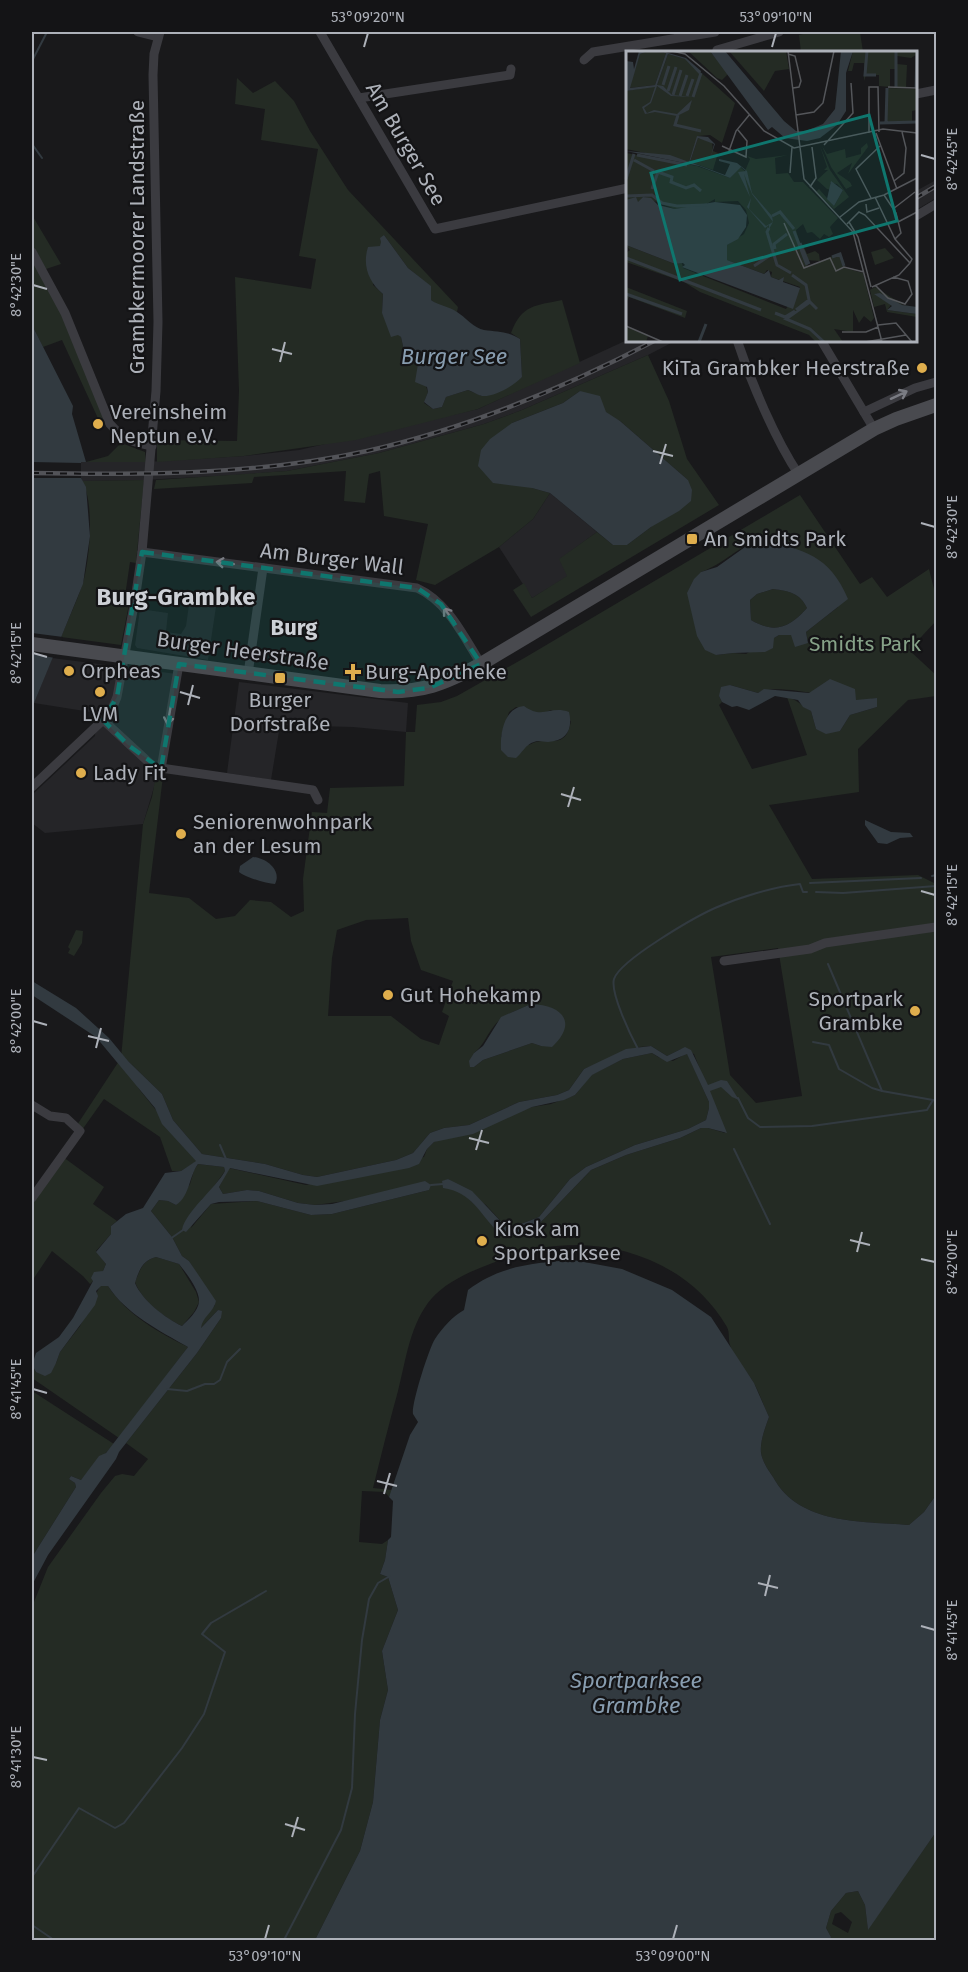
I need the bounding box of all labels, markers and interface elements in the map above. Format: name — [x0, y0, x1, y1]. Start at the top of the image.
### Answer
text: 53°09'20"N — [331, 8, 405, 26]
text: 53°09'10"N — [739, 8, 813, 26]
inset map — [626, 51, 917, 342]
street label: Am Burger See — [360, 78, 452, 210]
street label: Grambkermoorer Landstraße — [124, 100, 150, 374]
text: 8°42'45"E — [943, 128, 961, 190]
text: 8°42'30"E — [7, 253, 25, 317]
water label: Burger See — [401, 343, 507, 370]
place label: KiTa Grambker Heerstraße — [662, 355, 910, 381]
marker: KiTa Grambker Heerstraße — [915, 361, 929, 375]
one-way arrow — [890, 388, 908, 400]
place label: Vereinsheim Neptun e.V. — [110, 399, 227, 449]
marker: Vereinsheim Neptun e.V. — [91, 417, 105, 431]
text: 8°42'30"E — [943, 495, 961, 559]
place label: An Smidts Park — [704, 526, 846, 552]
marker: An Smidts Park — [685, 532, 699, 546]
street label: Am Burger Wall — [259, 537, 405, 581]
one-way arrow — [216, 557, 235, 568]
district label: Burg-Grambke — [97, 583, 255, 611]
one-way arrow — [443, 608, 455, 624]
district label: Burg — [271, 614, 318, 641]
text: 8°42'15"E — [7, 622, 25, 684]
street label: Burger Heerstraße — [155, 626, 331, 676]
park label: Smidts Park — [809, 631, 921, 657]
place label: Orpheas — [81, 658, 161, 684]
place label: Burg-Apotheke — [365, 659, 507, 685]
marker: Orpheas — [62, 664, 76, 678]
marker: Burg-Apotheke — [346, 665, 360, 679]
marker: Burger Dorfstraße — [273, 671, 287, 685]
marker: LVM — [93, 685, 107, 699]
place label: Burger Dorfstraße — [230, 687, 330, 737]
place label: LVM — [82, 701, 118, 727]
one-way arrow — [163, 706, 174, 726]
place label: Lady Fit — [93, 760, 167, 786]
marker: Lady Fit — [74, 766, 88, 780]
place label: Seniorenwohnpark an der Lesum — [193, 809, 372, 859]
marker: Seniorenwohnpark an der Lesum — [174, 827, 188, 841]
text: 8°42'15"E — [943, 864, 961, 926]
place label: Gut Hohekamp — [400, 982, 541, 1008]
place label: Sportpark Grambke — [809, 986, 903, 1036]
marker: Gut Hohekamp — [381, 988, 395, 1002]
text: 8°42'00"E — [7, 989, 25, 1053]
marker: Sportpark Grambke — [908, 1004, 922, 1018]
place label: Kiosk am Sportparksee — [494, 1216, 621, 1266]
text: 8°42'00"E — [943, 1230, 961, 1294]
marker: Kiosk am Sportparksee — [475, 1234, 489, 1248]
text: 8°41'45"E — [7, 1358, 25, 1420]
text: 8°41'45"E — [943, 1599, 961, 1661]
water label: Sportparksee Grambke — [569, 1667, 702, 1719]
text: 8°41'30"E — [7, 1726, 25, 1788]
text: 53°09'10"N — [228, 1947, 302, 1965]
text: 53°09'00"N — [636, 1947, 710, 1965]

